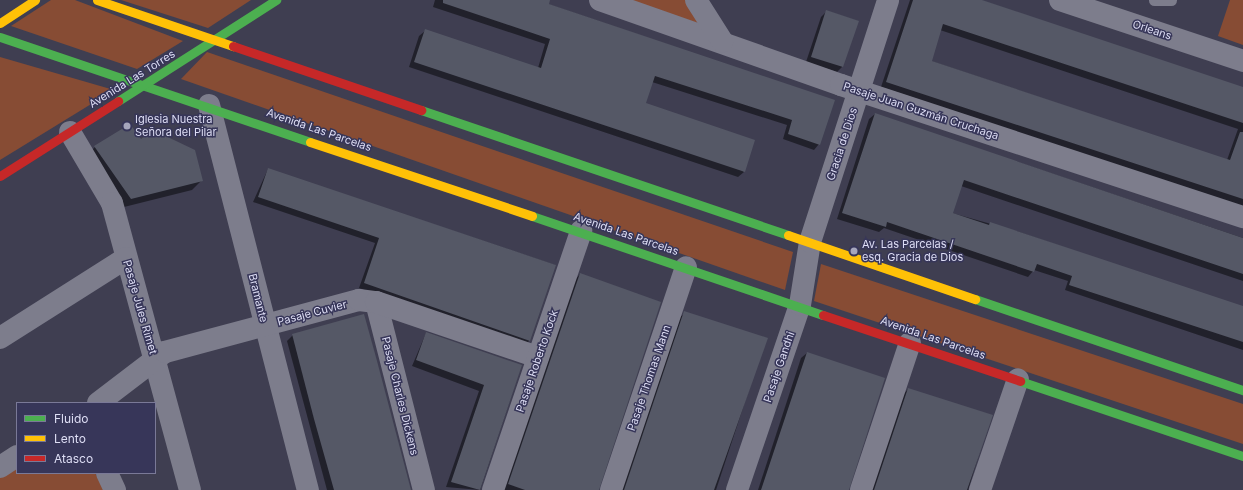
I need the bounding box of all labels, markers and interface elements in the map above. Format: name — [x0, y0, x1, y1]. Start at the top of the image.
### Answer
street label: Orleans — [1131, 17, 1173, 43]
street label: Avenida Las Torres — [87, 47, 177, 111]
street label: Pasaje Juan Guzmán Cruchaga — [842, 80, 1000, 142]
street label: Avenida Las Parcelas — [265, 106, 373, 154]
street label: Gracia de Dios — [824, 106, 860, 182]
place label: Iglesia Nuestra Señora del Pilar — [135, 113, 217, 139]
marker: Iglesia Nuestra Señora del Pilar — [122, 121, 132, 131]
street label: Avenida Las Parcelas — [572, 210, 680, 258]
place label: Av. Las Parcelas / esq. Gracia de Dios — [862, 238, 963, 264]
marker: Av. Las Parcelas / esq. Gracia de Dios — [849, 246, 859, 256]
street label: Pasaje Jules Rimet — [120, 258, 160, 356]
street label: Bramante — [246, 272, 270, 324]
street label: Pasaje Cuvier — [276, 297, 348, 329]
street label: Pasaje Roberto Kock — [513, 308, 561, 414]
street label: Avenida Las Parcelas — [879, 314, 987, 362]
street label: Pasaje Thomas Mann — [625, 323, 673, 433]
street label: Pasaje Gandhi — [761, 330, 797, 404]
street label: Pasaje Charles Dickens — [379, 335, 421, 457]
legend — [16, 402, 156, 474]
text: Fluido — [54, 411, 89, 426]
text: Lento — [54, 431, 86, 446]
text: Atasco — [54, 451, 93, 466]

